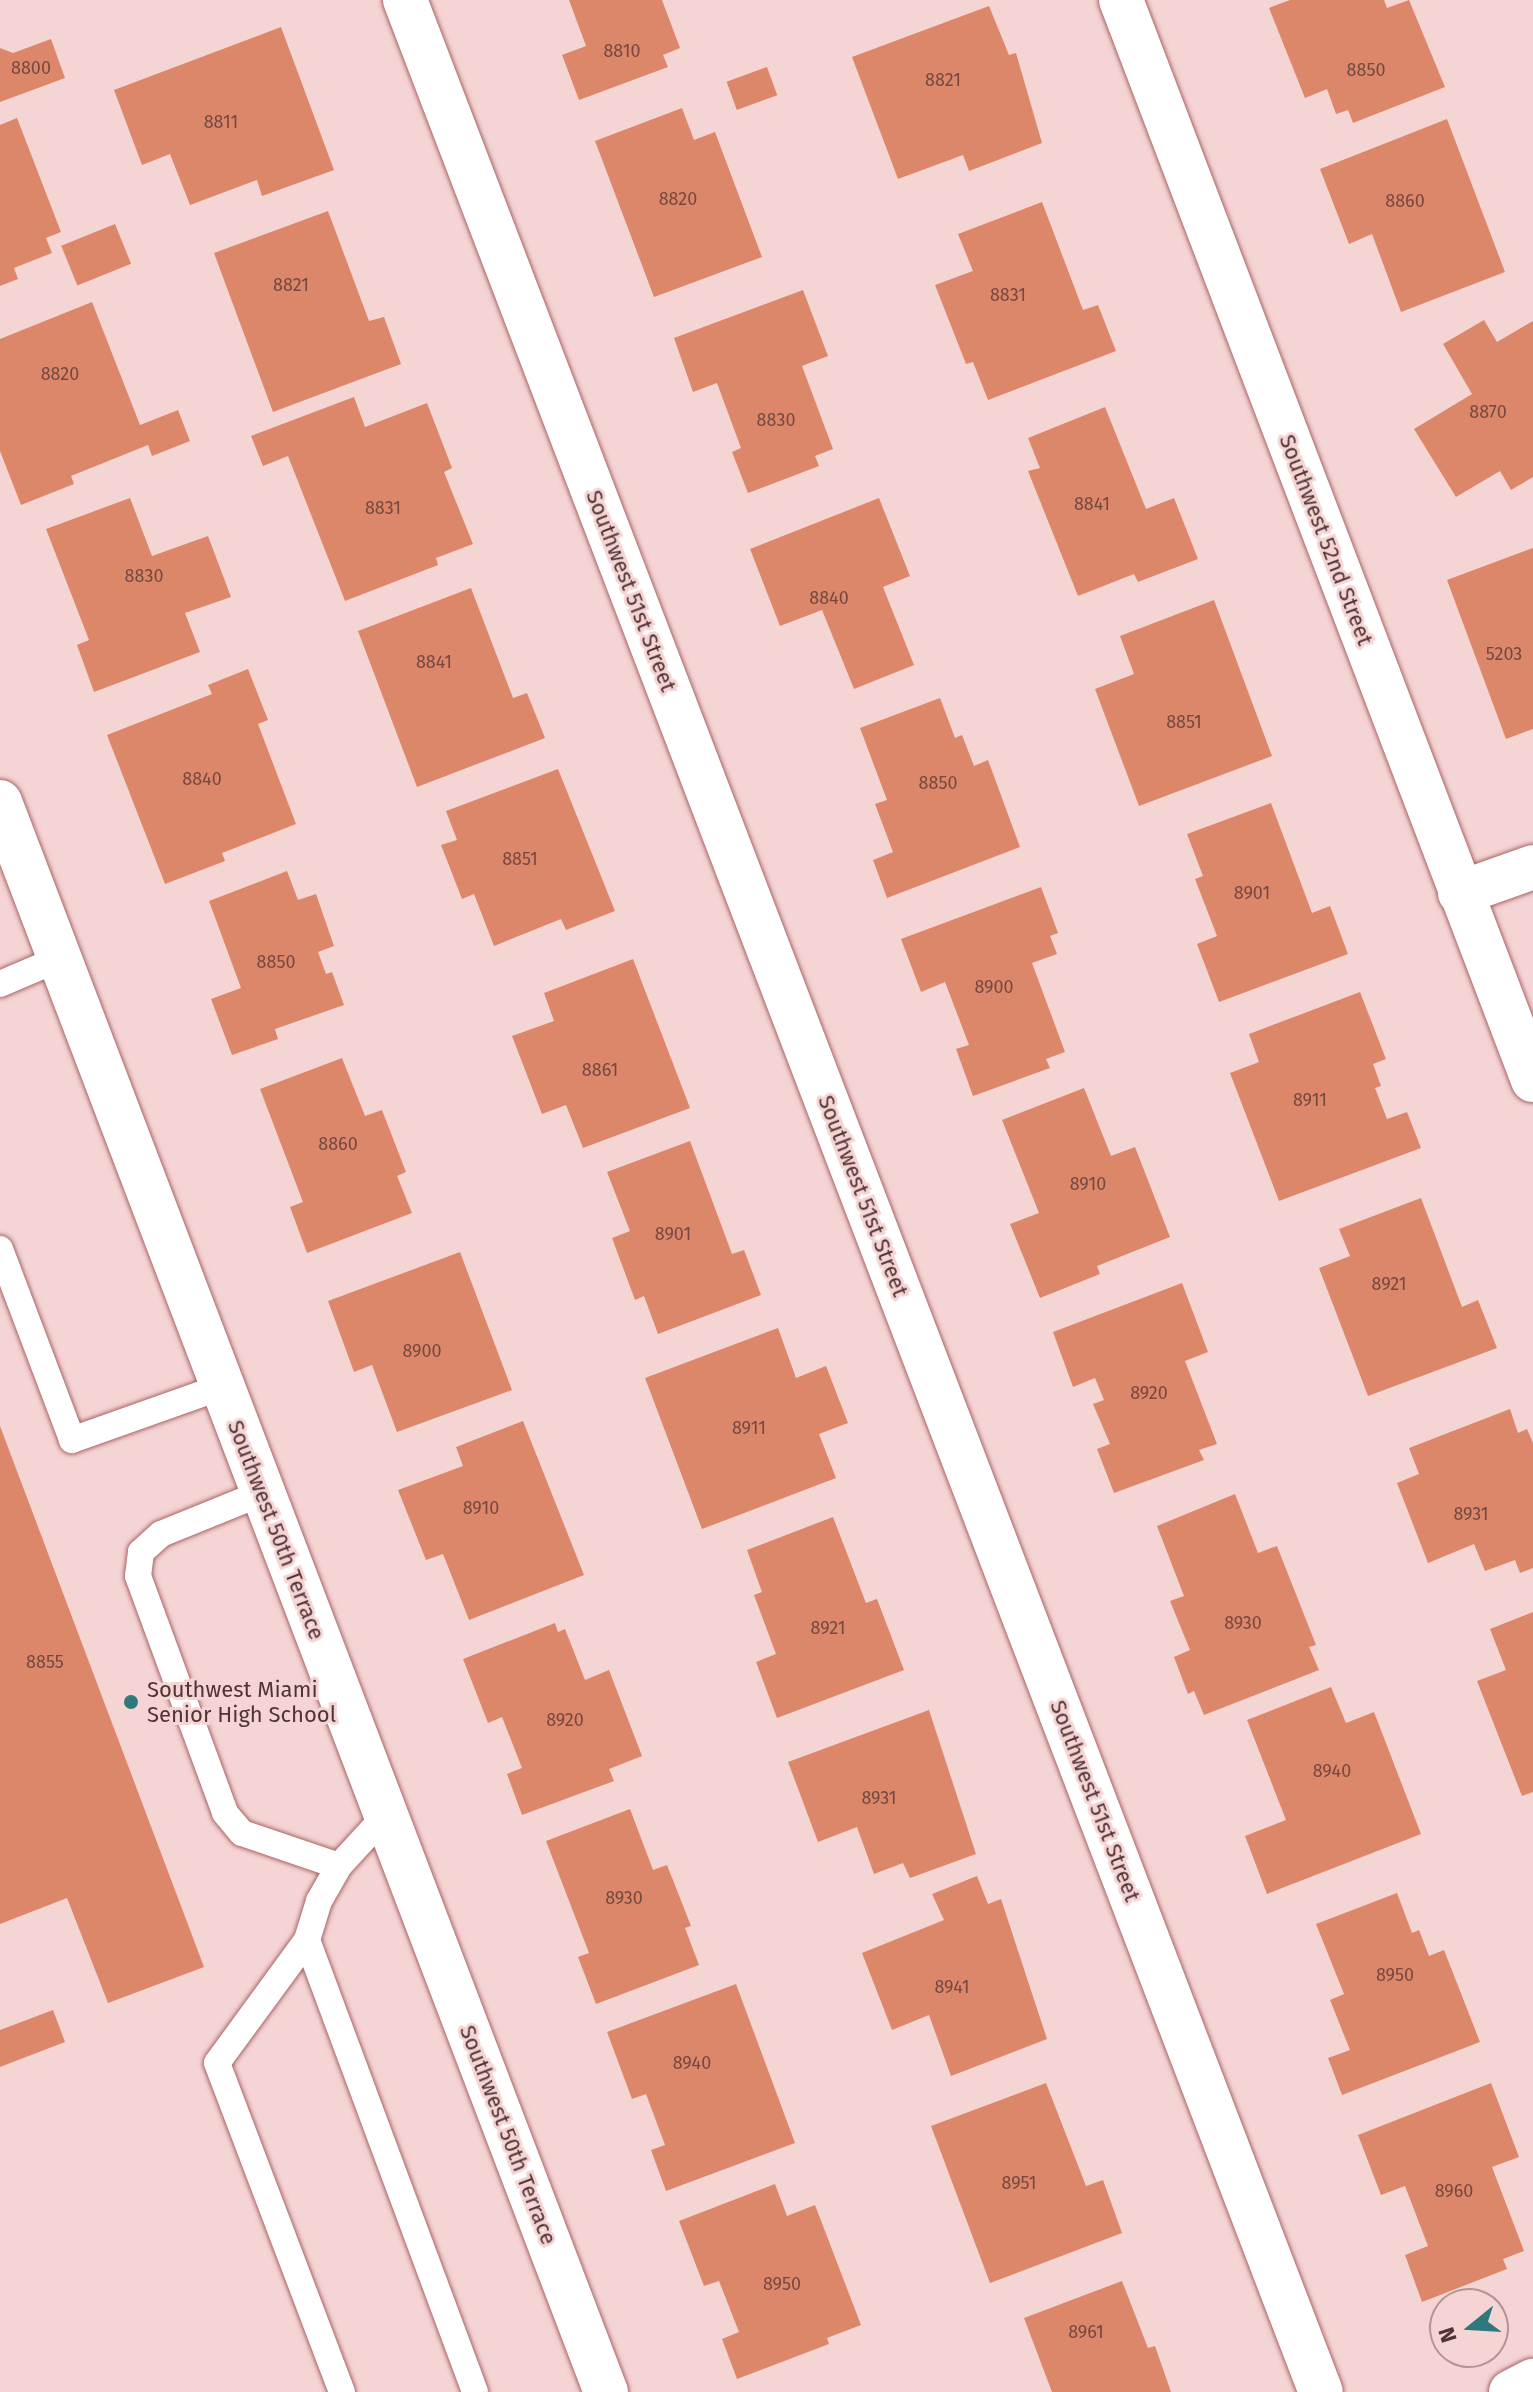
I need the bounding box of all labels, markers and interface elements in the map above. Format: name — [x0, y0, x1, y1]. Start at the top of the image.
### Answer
house number: 8810 — [603, 40, 641, 62]
house number: 8800 — [11, 57, 51, 79]
house number: 8850 — [1347, 59, 1385, 81]
house number: 8821 — [925, 69, 961, 91]
house number: 8811 — [204, 111, 238, 133]
house number: 8820 — [659, 188, 697, 210]
house number: 8860 — [1385, 190, 1425, 212]
house number: 8821 — [273, 274, 309, 296]
house number: 8831 — [990, 284, 1026, 306]
house number: 8820 — [41, 363, 79, 385]
house number: 8870 — [1469, 401, 1507, 423]
house number: 8830 — [757, 409, 795, 431]
street label: Southwest 52nd Street — [1274, 431, 1378, 649]
street label: Southwest 51st Street — [580, 487, 682, 695]
house number: 8841 — [1074, 493, 1110, 515]
house number: 8831 — [365, 497, 401, 519]
house number: 8830 — [125, 565, 163, 587]
house number: 8840 — [809, 587, 849, 609]
house number: 5203 — [1486, 643, 1522, 665]
house number: 8841 — [416, 651, 452, 673]
house number: 8851 — [1166, 711, 1202, 733]
house number: 8840 — [182, 768, 222, 790]
house number: 8850 — [919, 772, 957, 794]
house number: 8851 — [502, 848, 538, 870]
house number: 8901 — [1234, 882, 1270, 904]
house number: 8850 — [257, 951, 295, 973]
house number: 8900 — [974, 976, 1014, 998]
house number: 8861 — [582, 1059, 618, 1081]
house number: 8911 — [1293, 1089, 1327, 1111]
street label: Southwest 51st Street — [812, 1092, 914, 1300]
house number: 8860 — [318, 1133, 358, 1155]
house number: 8910 — [1070, 1173, 1106, 1195]
house number: 8901 — [655, 1223, 691, 1245]
house number: 8921 — [1372, 1273, 1406, 1295]
house number: 8900 — [402, 1340, 442, 1362]
house number: 8920 — [1130, 1382, 1168, 1404]
street label: Southwest 50th Terrace — [222, 1417, 330, 1643]
house number: 8911 — [732, 1417, 766, 1439]
house number: 8910 — [463, 1497, 499, 1519]
house number: 8931 — [1453, 1503, 1489, 1525]
house number: 8930 — [1224, 1612, 1262, 1634]
house number: 8921 — [811, 1617, 845, 1639]
house number: 8855 — [26, 1651, 64, 1673]
place label: Southwest Miami Senior High School — [147, 1676, 336, 1728]
marker: Southwest Miami Senior High School — [122, 1693, 140, 1711]
street label: Southwest 51st Street — [1044, 1697, 1146, 1905]
house number: 8920 — [546, 1709, 584, 1731]
house number: 8940 — [1313, 1760, 1351, 1782]
house number: 8931 — [861, 1787, 897, 1809]
house number: 8930 — [605, 1887, 643, 1909]
house number: 8950 — [1376, 1964, 1414, 1986]
house number: 8941 — [934, 1976, 970, 1998]
street label: Southwest 50th Terrace — [454, 2022, 562, 2248]
house number: 8940 — [673, 2052, 711, 2074]
house number: 8951 — [1002, 2172, 1036, 2194]
house number: 8960 — [1435, 2180, 1473, 2202]
house number: 8950 — [763, 2273, 801, 2295]
north arrow — [1429, 2288, 1509, 2368]
house number: 8961 — [1068, 2321, 1104, 2343]
text: N — [1433, 2324, 1463, 2346]

